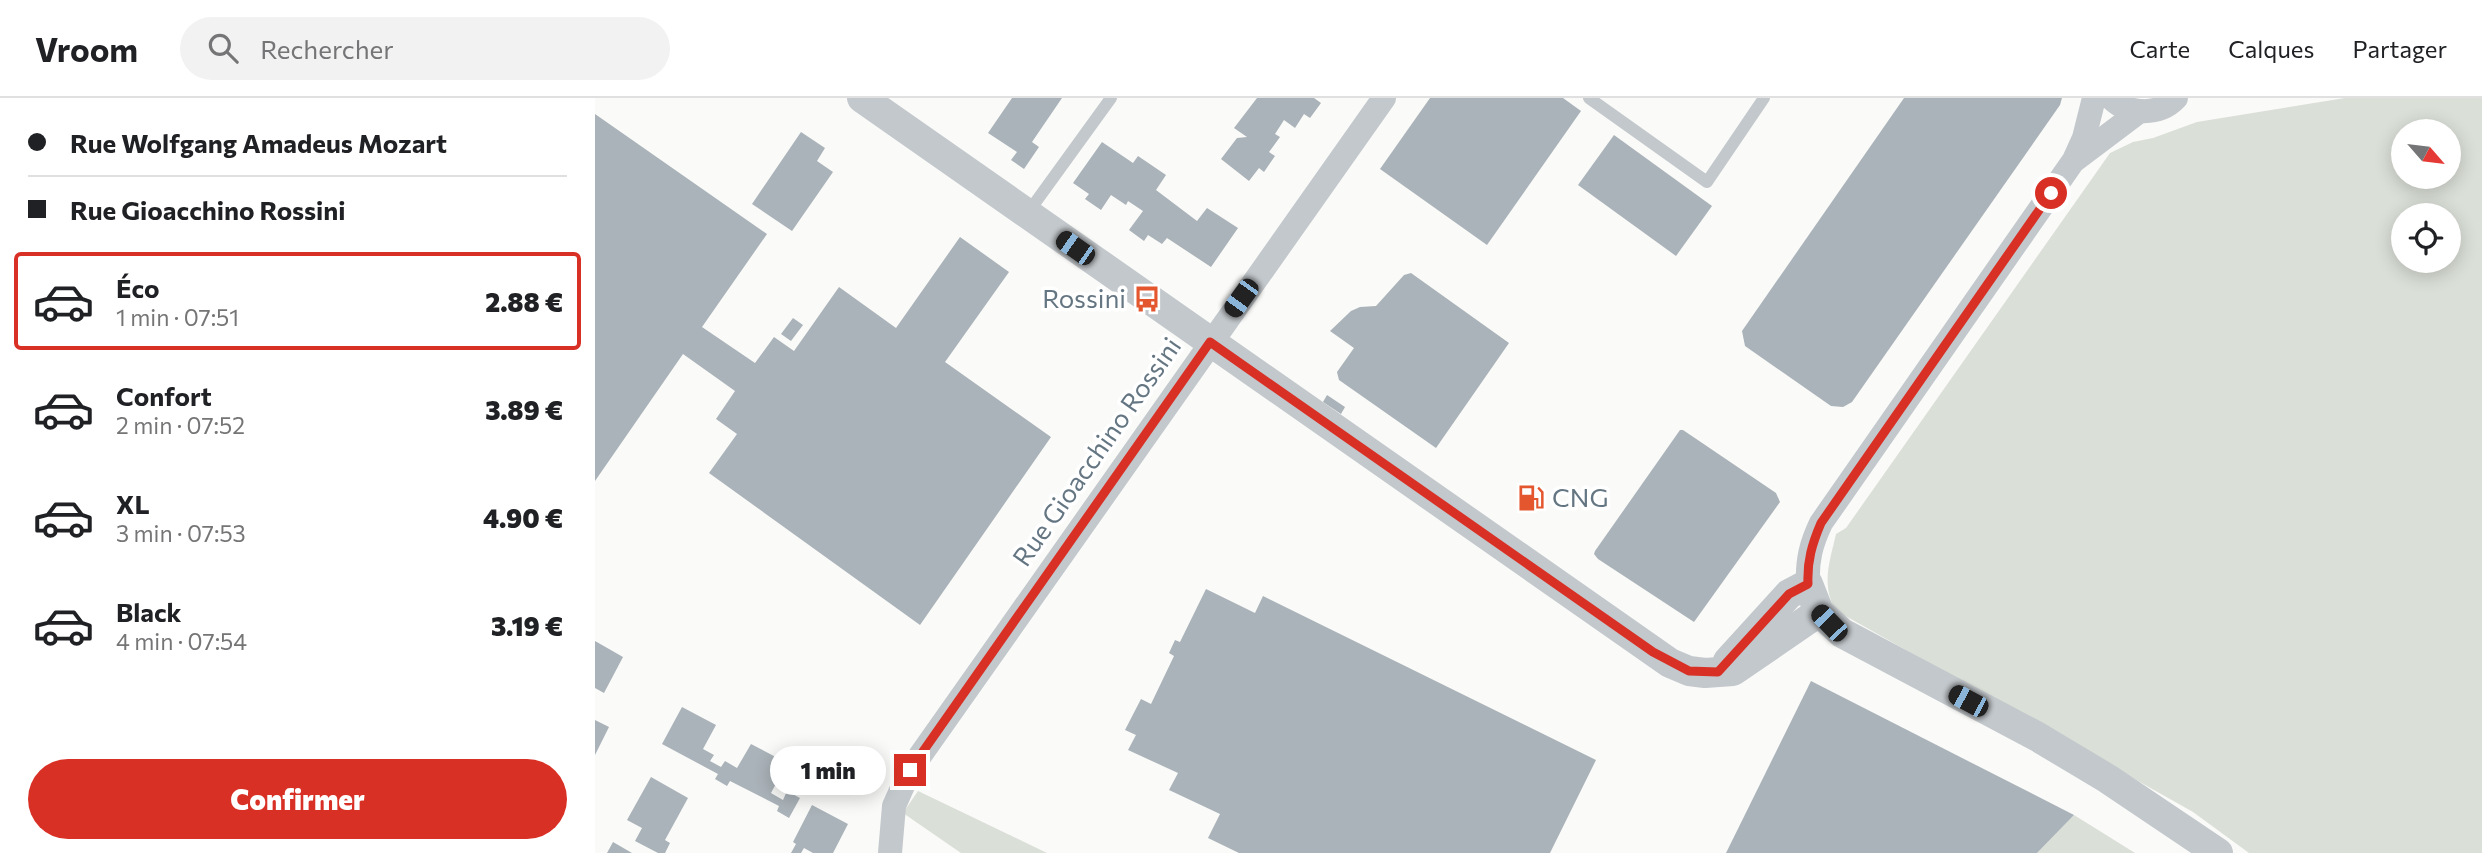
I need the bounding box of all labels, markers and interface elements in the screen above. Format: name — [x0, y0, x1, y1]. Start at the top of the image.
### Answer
search box — [180, 17, 670, 80]
text: Vroom — [35, 28, 138, 69]
icon: search — [204, 29, 242, 67]
text: Rechercher — [260, 33, 394, 64]
text: Carte — [2129, 34, 2190, 63]
text: Calques — [2228, 34, 2314, 63]
text: Partager — [2352, 34, 2447, 63]
north arrow — [2391, 119, 2461, 189]
map controls — [2391, 119, 2461, 273]
text: Rue Wolfgang Amadeus Mozart — [70, 127, 447, 158]
route start — [2035, 177, 2067, 209]
text: Rue Gioacchino Rossini — [70, 194, 346, 225]
button: locate — [2391, 203, 2461, 273]
car — [1052, 227, 1099, 269]
icon: car — [32, 270, 95, 333]
text: Éco — [116, 272, 160, 303]
car — [1221, 275, 1262, 321]
place label: Rossini — [1042, 282, 1126, 313]
bus stop icon: Rossini — [1132, 284, 1162, 314]
text: 2.88 € — [485, 286, 563, 317]
text: 1 min · 07:51 — [116, 303, 239, 331]
street label: Rue Gioacchino Rossini — [1005, 331, 1186, 571]
icon: car — [32, 378, 95, 441]
text: Confort — [116, 380, 212, 411]
text: 3.89 € — [485, 394, 563, 425]
text: 2 min · 07:52 — [116, 411, 245, 439]
place label: CNG — [1552, 481, 1608, 512]
fuel station icon: CNG — [1516, 483, 1546, 513]
icon: car — [32, 486, 95, 549]
text: XL — [116, 488, 150, 519]
text: 4.90 € — [483, 502, 563, 533]
text: 3 min · 07:53 — [116, 519, 246, 547]
icon: car — [32, 594, 95, 657]
text: Black — [116, 596, 182, 627]
car — [1807, 601, 1852, 645]
text: 3.19 € — [491, 610, 563, 641]
text: 4 min · 07:54 — [116, 627, 247, 655]
car — [1945, 682, 1992, 720]
callout: 1 min — [770, 746, 885, 794]
route end — [894, 754, 926, 786]
text: 1 min — [800, 756, 856, 784]
button: Confirmer — [28, 759, 567, 839]

